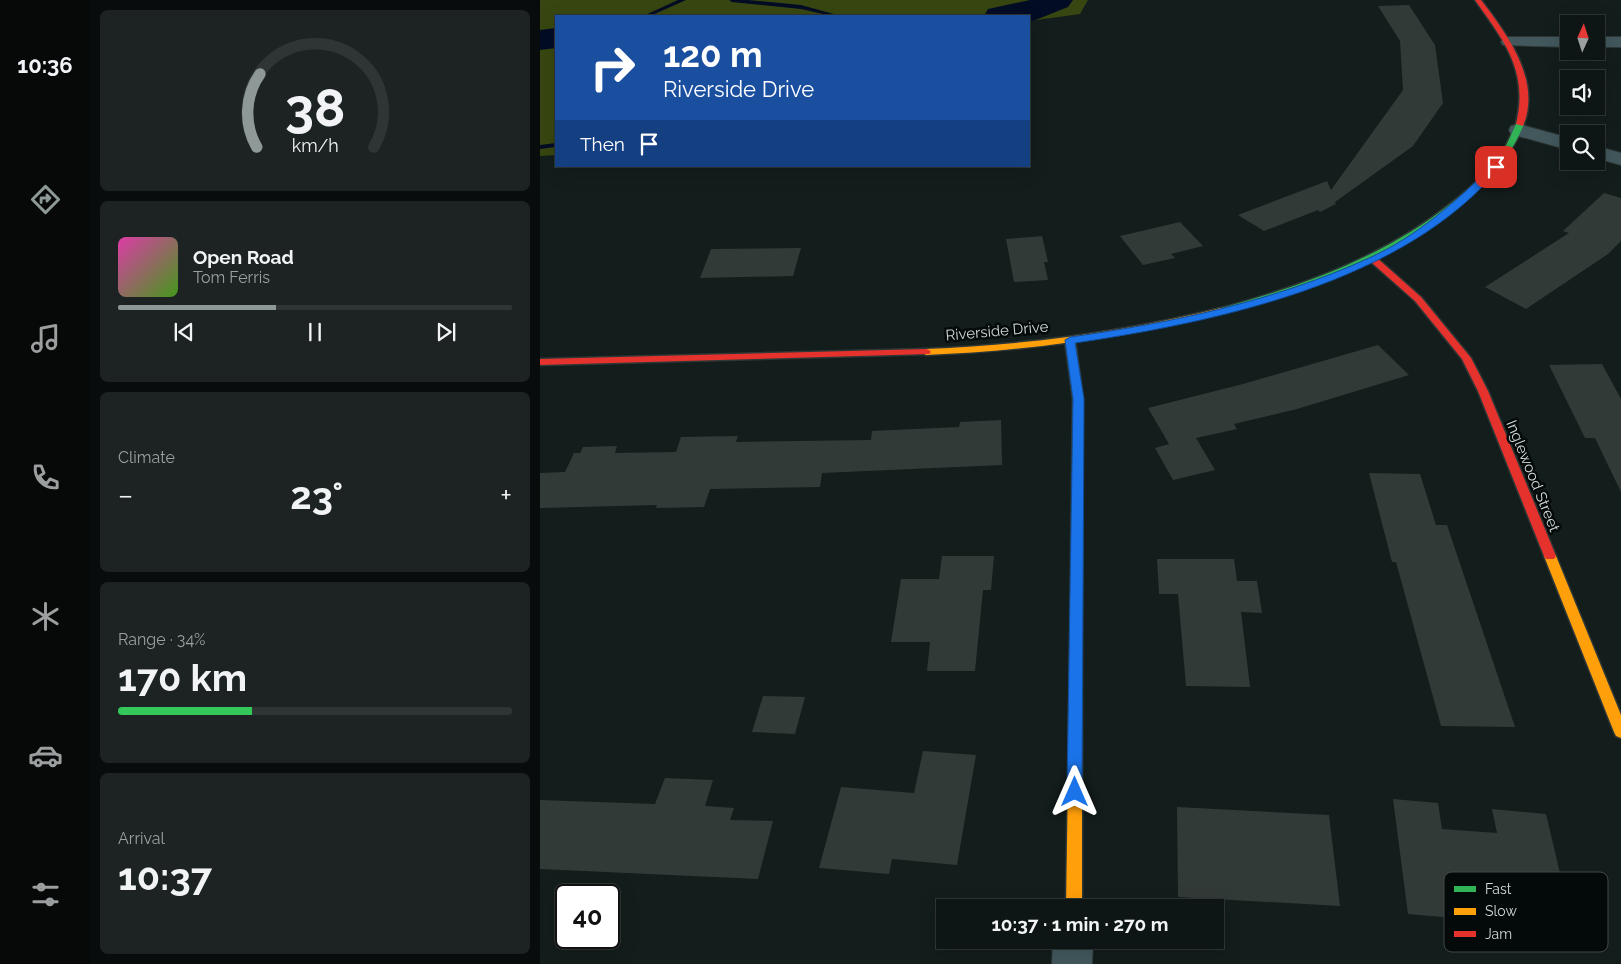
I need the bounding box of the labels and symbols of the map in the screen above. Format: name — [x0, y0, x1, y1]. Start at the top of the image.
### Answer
north arrow — [1560, 15, 1605, 60]
pin — [1475, 146, 1517, 188]
street label: Riverside Drive — [945, 318, 1049, 344]
street label: Inglewood Street — [1502, 417, 1564, 535]
position arrow — [1048, 765, 1100, 817]
legend — [1444, 872, 1608, 952]
text: Fast — [1485, 881, 1512, 897]
speed limit sign: 40 — [555, 884, 620, 949]
text: Slow — [1485, 903, 1517, 919]
text: Jam — [1485, 926, 1512, 942]

